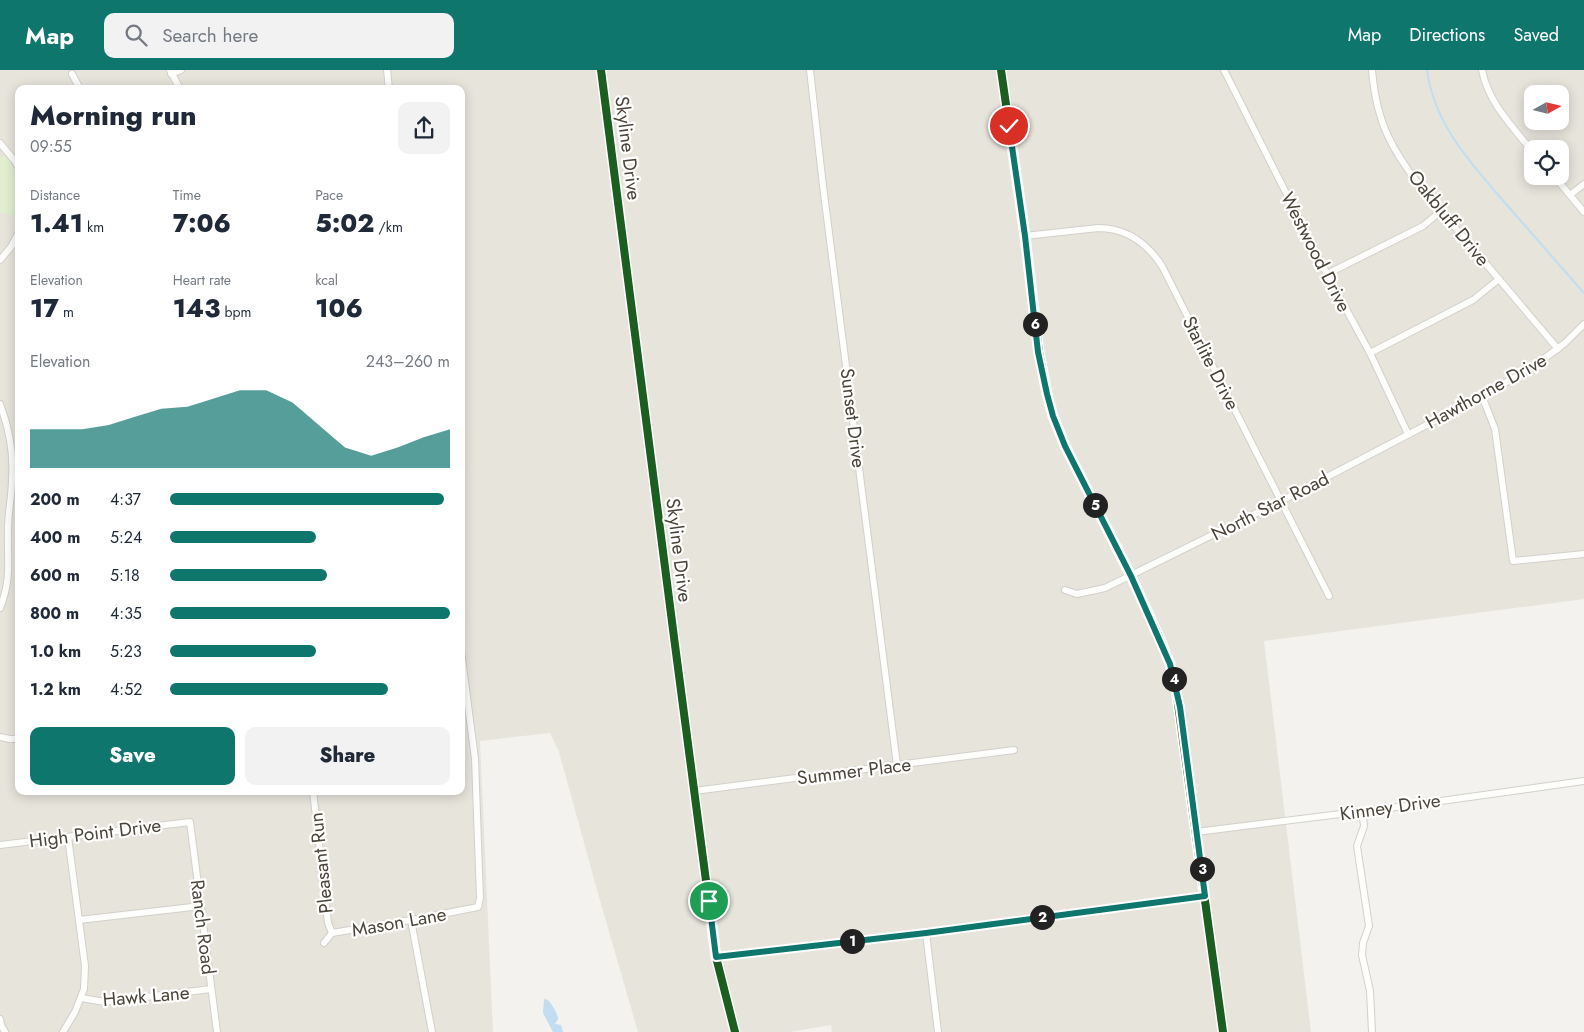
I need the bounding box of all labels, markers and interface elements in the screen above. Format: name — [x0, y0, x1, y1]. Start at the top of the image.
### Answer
search box — [104, 13, 454, 58]
text: Map — [25, 18, 74, 53]
icon: search — [122, 21, 150, 49]
text: Search here — [162, 22, 258, 49]
text: Map — [1348, 22, 1381, 48]
text: Directions — [1409, 22, 1485, 48]
text: Saved — [1513, 22, 1559, 48]
north arrow — [1524, 85, 1569, 130]
map controls — [1524, 85, 1569, 185]
text: Morning run — [30, 95, 196, 136]
street label: Skyline Drive — [608, 95, 648, 202]
button: share — [398, 102, 450, 154]
pin — [988, 105, 1030, 147]
icon: check — [995, 112, 1023, 140]
text: 09:55 — [30, 135, 72, 158]
button: locate — [1524, 140, 1569, 185]
street label: Oakbluff Drive — [1402, 164, 1496, 272]
text: Distance — [30, 185, 80, 205]
text: Time — [173, 185, 201, 205]
text: Pace — [315, 185, 343, 205]
street label: Westwood Drive — [1274, 187, 1358, 317]
text: 1.41 — [30, 205, 83, 241]
text: 7:06 — [173, 205, 231, 241]
text: 5:02 — [315, 205, 374, 241]
text: km — [83, 217, 104, 237]
text: /km — [374, 217, 403, 237]
text: Elevation — [30, 270, 83, 290]
text: Heart rate — [173, 270, 231, 290]
text: kcal — [315, 270, 338, 290]
text: 17 — [30, 290, 59, 326]
text: 143 — [173, 290, 220, 326]
text: 106 — [315, 290, 363, 326]
text: m — [59, 302, 74, 322]
text: bpm — [220, 302, 251, 322]
street label: Starlite Drive — [1176, 311, 1246, 415]
pin: 6 — [1022, 312, 1048, 336]
text: 6 — [1031, 314, 1040, 334]
street label: Hawthorne Drive — [1421, 346, 1552, 435]
text: Elevation — [30, 350, 90, 373]
text: 243–260 m — [366, 350, 450, 373]
street label: Sunset Drive — [833, 367, 873, 470]
street label: North Star Road — [1206, 465, 1334, 547]
text: 200 m — [30, 488, 80, 511]
text: 4:37 — [110, 488, 141, 511]
pin: 5 — [1082, 492, 1108, 518]
text: 5 — [1091, 495, 1100, 515]
street label: Skyline Drive — [659, 497, 699, 604]
text: 400 m — [30, 526, 80, 549]
text: 5:24 — [110, 526, 142, 549]
text: 600 m — [30, 564, 80, 587]
text: 5:18 — [110, 564, 140, 587]
text: 800 m — [30, 602, 79, 625]
text: 4:35 — [110, 602, 142, 625]
text: 1.0 km — [30, 640, 81, 663]
text: 5:23 — [110, 640, 142, 663]
pin: 4 — [1162, 666, 1186, 692]
text: 4 — [1170, 669, 1179, 689]
text: 1.2 km — [30, 678, 81, 701]
text: 4:52 — [110, 678, 142, 701]
button: Save — [30, 727, 235, 785]
button: Share — [245, 727, 450, 785]
street label: Summer Place — [795, 751, 913, 791]
street label: Kinney Drive — [1338, 787, 1442, 827]
street label: High Point Drive — [28, 811, 163, 854]
street label: Pleasant Run — [302, 811, 340, 915]
pin: 3 — [1190, 856, 1214, 882]
text: 3 — [1198, 859, 1207, 879]
street label: Ranch Road — [184, 878, 222, 976]
pin — [688, 880, 730, 922]
icon: arrive — [695, 887, 723, 915]
street label: Mason Lane — [350, 900, 449, 944]
pin: 2 — [1030, 904, 1054, 930]
text: 2 — [1038, 907, 1047, 927]
pin: 1 — [840, 928, 864, 954]
text: 1 — [849, 931, 856, 951]
street label: Hawk Lane — [101, 979, 191, 1013]

